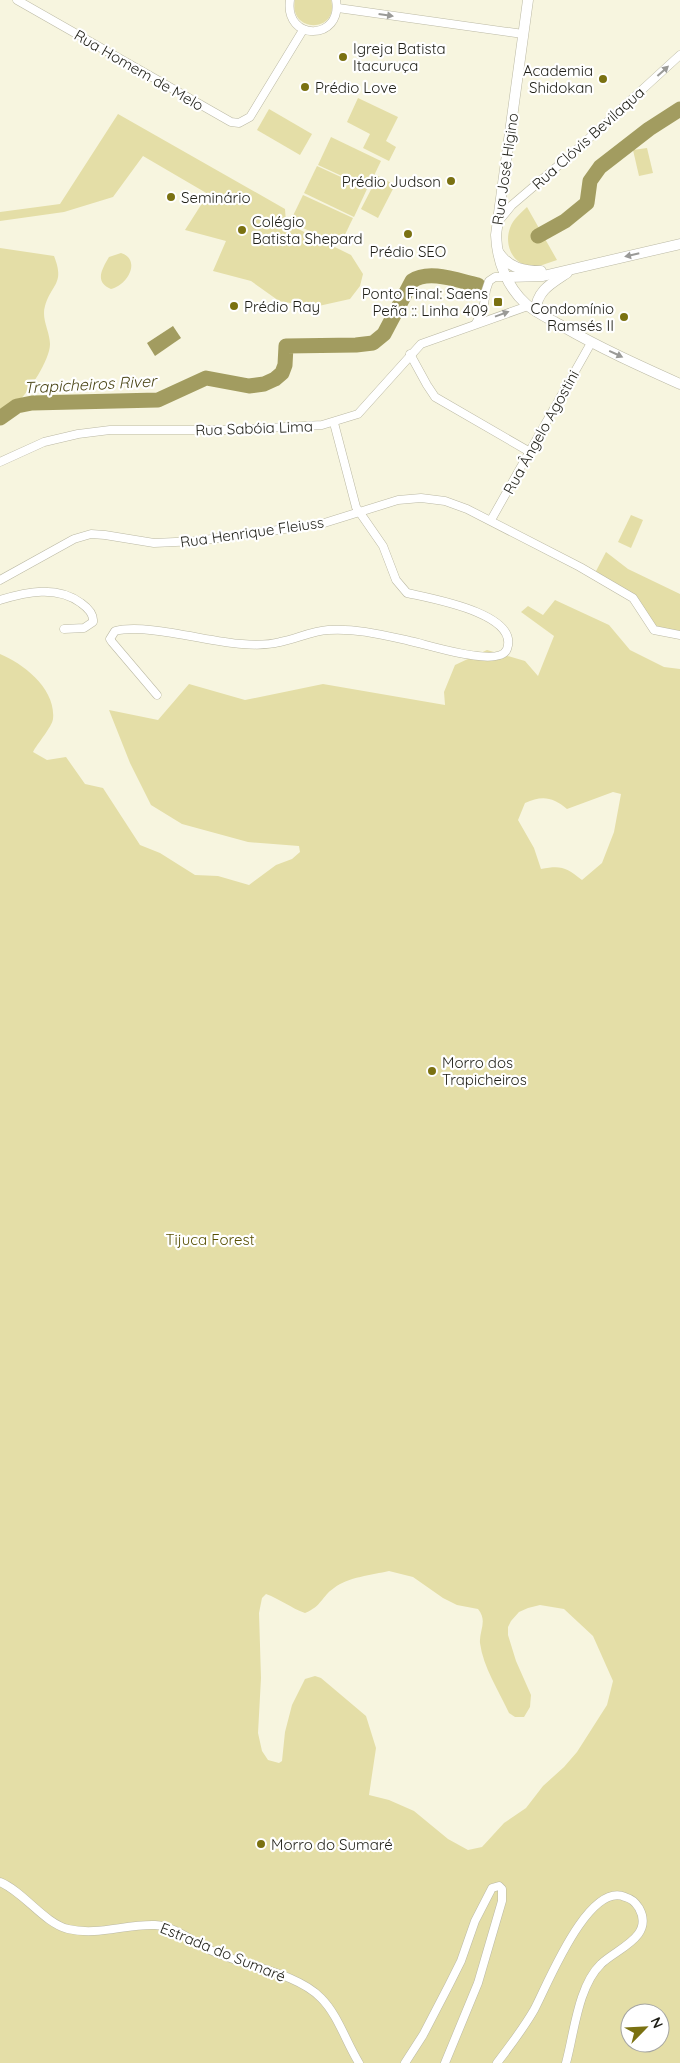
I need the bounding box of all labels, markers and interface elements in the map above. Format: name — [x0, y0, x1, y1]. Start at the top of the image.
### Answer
one-way arrow — [378, 11, 394, 19]
street label: Rua Homem de Melo — [71, 25, 207, 115]
place label: Igreja Batista Itacuruça — [353, 39, 446, 75]
marker: Igreja Batista Itacuruça — [337, 51, 349, 63]
place label: Academia Shidokan — [523, 61, 593, 97]
one-way arrow — [656, 65, 668, 77]
marker: Academia Shidokan — [597, 73, 609, 85]
place label: Prédio Love — [315, 78, 397, 97]
marker: Prédio Love — [299, 81, 311, 93]
street label: Rua Clóvis Bevilaqua — [528, 83, 648, 193]
street label: Rua José Higino — [488, 112, 522, 226]
place label: Prédio Judson — [342, 172, 441, 191]
marker: Prédio Judson — [445, 175, 457, 187]
place label: Seminário — [181, 188, 251, 207]
marker: Seminário — [165, 191, 177, 203]
place label: Colégio Batista Shepard — [252, 212, 363, 248]
marker: Colégio Batista Shepard — [236, 224, 248, 236]
marker: Prédio SEO — [402, 228, 414, 240]
place label: Prédio SEO — [370, 242, 446, 261]
one-way arrow — [624, 251, 640, 259]
place label: Ponto Final: Saens Peña :: Linha 409 — [362, 284, 488, 320]
marker: Ponto Final: Saens Peña :: Linha 409 — [492, 296, 504, 308]
place label: Prédio Ray — [244, 297, 320, 316]
place label: Condomínio Ramsés II — [530, 299, 614, 335]
marker: Prédio Ray — [228, 300, 240, 312]
one-way arrow — [495, 310, 510, 318]
marker: Condomínio Ramsés II — [618, 311, 630, 323]
one-way arrow — [609, 351, 623, 359]
street label: Rua Ângelo Agostini — [499, 367, 583, 497]
water label: Trapicheiros River — [23, 370, 158, 397]
street label: Rua Sabóia Lima — [195, 416, 313, 440]
street label: Rua Henrique Fleiuss — [179, 513, 325, 551]
place label: Morro dos Trapicheiros — [442, 1053, 527, 1089]
marker: Morro dos Trapicheiros — [426, 1065, 438, 1077]
park label: Tijuca Forest — [165, 1230, 255, 1249]
place label: Morro do Sumaré — [271, 1835, 393, 1854]
marker: Morro do Sumaré — [255, 1838, 267, 1850]
street label: Estrada do Sumaré — [158, 1918, 288, 1986]
north arrow — [620, 2003, 670, 2053]
text: N — [647, 2014, 667, 2031]

